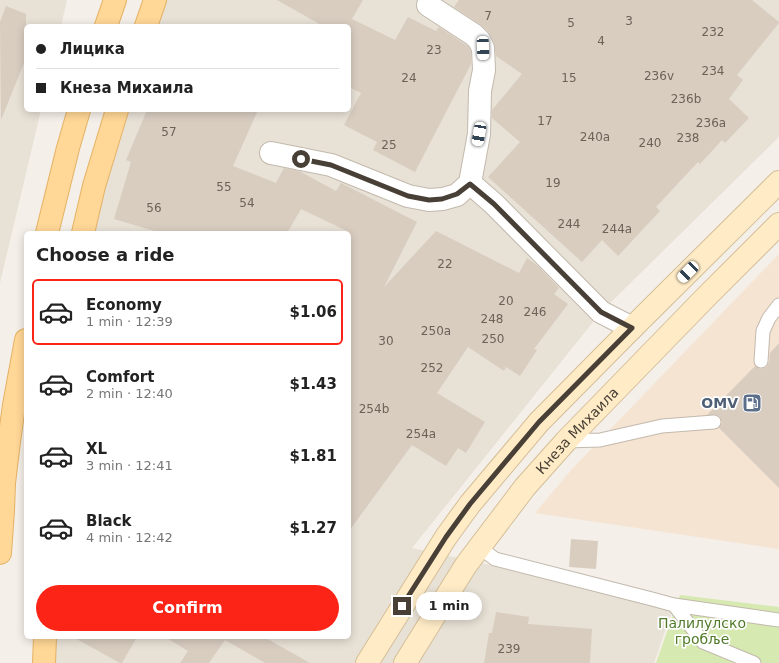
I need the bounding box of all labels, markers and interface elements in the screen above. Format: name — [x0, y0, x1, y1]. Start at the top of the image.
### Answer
house number: 7 — [484, 9, 492, 23]
house number: 3 — [625, 14, 633, 28]
house number: 5 — [567, 16, 575, 30]
house number: 232 — [702, 25, 724, 39]
house number: 4 — [597, 34, 605, 48]
car — [477, 36, 489, 60]
text: Лицика — [60, 40, 125, 58]
house number: 23 — [426, 43, 442, 57]
house number: 234 — [702, 64, 724, 78]
house number: 236v — [644, 69, 674, 83]
house number: 24 — [401, 71, 417, 85]
house number: 15 — [561, 71, 577, 85]
text: Кнеза Михаила — [60, 79, 194, 97]
house number: 236b — [671, 92, 701, 106]
house number: 17 — [537, 114, 553, 128]
house number: 236a — [696, 116, 726, 130]
car — [471, 121, 487, 147]
house number: 57 — [161, 125, 177, 139]
house number: 240a — [580, 130, 610, 144]
house number: 238 — [677, 131, 699, 145]
house number: 240 — [639, 136, 661, 150]
house number: 25 — [381, 138, 397, 152]
route start — [292, 150, 310, 168]
house number: 19 — [545, 176, 561, 190]
house number: 55 — [216, 180, 232, 194]
house number: 54 — [239, 196, 255, 210]
house number: 56 — [146, 201, 162, 215]
house number: 244 — [558, 217, 580, 231]
house number: 244a — [602, 222, 632, 236]
text: Choose a ride — [36, 244, 175, 265]
house number: 22 — [437, 257, 453, 271]
car — [675, 259, 701, 285]
icon: car — [38, 294, 74, 330]
house number: 20 — [498, 294, 514, 308]
text: Economy — [86, 296, 162, 314]
text: $1.06 — [290, 303, 337, 321]
house number: 246 — [524, 305, 546, 319]
house number: 248 — [481, 312, 503, 326]
text: 1 min · 12:39 — [86, 314, 173, 329]
house number: 250a — [421, 324, 451, 338]
house number: 250 — [482, 332, 504, 346]
house number: 30 — [378, 334, 394, 348]
house number: 252 — [421, 361, 443, 375]
icon: car — [38, 366, 74, 402]
text: Comfort — [86, 368, 154, 386]
text: $1.43 — [290, 375, 337, 393]
street label: Кнеза Михаила — [533, 384, 622, 477]
text: 2 min · 12:40 — [86, 386, 173, 401]
fuel station icon: OMV — [741, 392, 763, 414]
place label: OMV — [701, 395, 738, 411]
house number: 254b — [359, 402, 389, 416]
house number: 254a — [406, 427, 436, 441]
icon: car — [38, 438, 74, 474]
text: XL — [86, 440, 107, 458]
text: $1.81 — [290, 447, 337, 465]
text: 3 min · 12:41 — [86, 458, 173, 473]
icon: car — [38, 510, 74, 546]
text: Black — [86, 512, 132, 530]
text: $1.27 — [290, 519, 337, 537]
text: 4 min · 12:42 — [86, 530, 173, 545]
button: Confirm — [36, 585, 339, 631]
callout: 1 min — [416, 592, 482, 620]
route end — [393, 597, 411, 615]
text: 1 min — [429, 598, 469, 613]
park label: Палилулско гробље — [658, 615, 746, 647]
house number: 239 — [498, 642, 520, 656]

